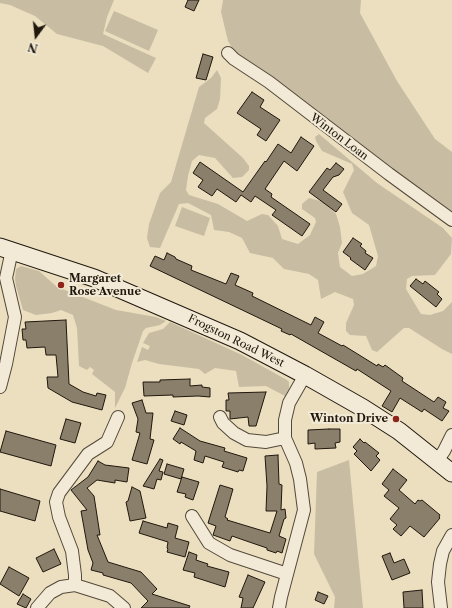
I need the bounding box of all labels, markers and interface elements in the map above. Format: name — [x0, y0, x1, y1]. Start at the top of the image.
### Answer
north arrow — [16, 16, 56, 56]
text: N — [26, 40, 39, 56]
street label: Winton Loan — [307, 111, 371, 163]
place label: Margaret Rose Avenue — [69, 272, 141, 298]
marker: Margaret Rose Avenue — [56, 280, 66, 290]
street label: Frogston Road West — [186, 312, 286, 370]
place label: Winton Drive — [310, 412, 388, 426]
marker: Winton Drive — [391, 414, 401, 424]

